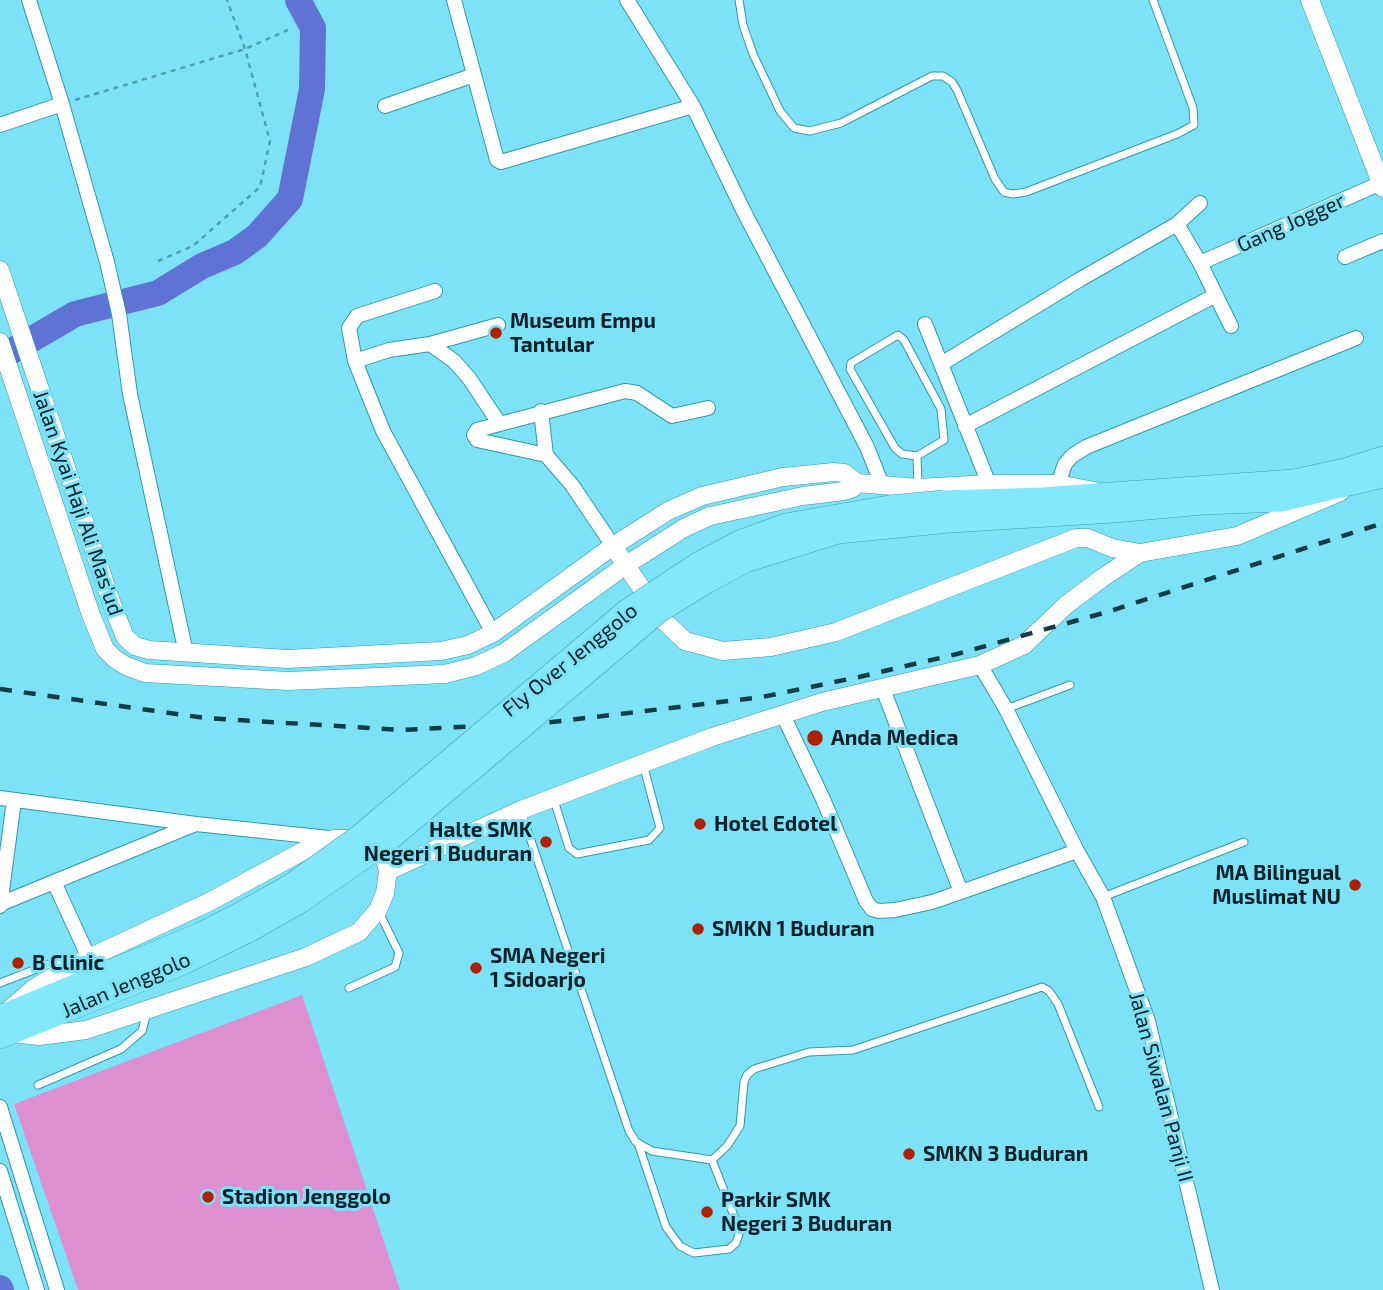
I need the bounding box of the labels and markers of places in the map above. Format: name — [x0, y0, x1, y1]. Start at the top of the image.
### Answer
place label: Museum Empu Tantular — [510, 308, 656, 358]
marker: Museum Empu Tantular — [488, 325, 504, 341]
place label: Anda Medica — [831, 725, 958, 751]
marker: Anda Medica — [805, 728, 825, 748]
place label: Hotel Edotel — [714, 811, 837, 837]
marker: Hotel Edotel — [692, 816, 708, 832]
place label: Halte SMK Negeri 1 Buduran — [364, 817, 532, 867]
marker: Halte SMK Negeri 1 Buduran — [538, 834, 554, 850]
place label: MA Bilingual Muslimat NU — [1212, 860, 1341, 910]
marker: MA Bilingual Muslimat NU — [1347, 877, 1363, 893]
place label: SMKN 1 Buduran — [712, 916, 875, 942]
marker: SMKN 1 Buduran — [690, 921, 706, 937]
place label: SMA Negeri 1 Sidoarjo — [490, 943, 605, 993]
place label: B Clinic — [32, 950, 104, 976]
marker: B Clinic — [10, 955, 26, 971]
marker: SMA Negeri 1 Sidoarjo — [468, 960, 484, 976]
place label: SMKN 3 Buduran — [923, 1141, 1088, 1167]
marker: SMKN 3 Buduran — [901, 1146, 917, 1162]
place label: Stadion Jenggolo — [222, 1184, 391, 1210]
place label: Parkir SMK Negeri 3 Buduran — [721, 1187, 892, 1237]
marker: Stadion Jenggolo — [200, 1189, 216, 1205]
marker: Parkir SMK Negeri 3 Buduran — [699, 1204, 715, 1220]

